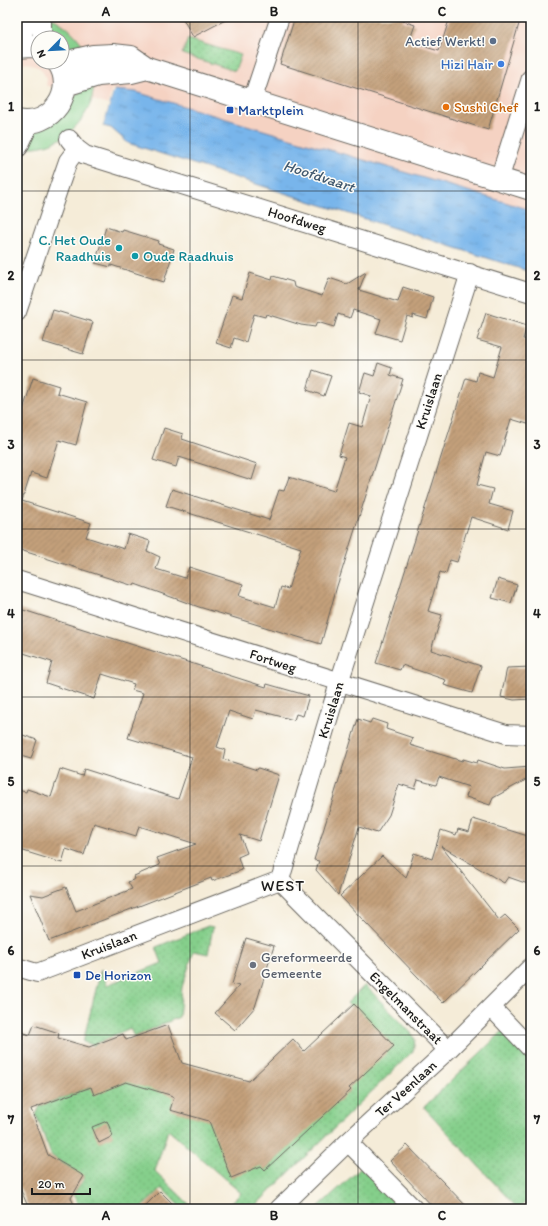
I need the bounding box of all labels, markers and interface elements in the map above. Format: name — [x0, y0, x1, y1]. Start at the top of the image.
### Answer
text: A — [101, 4, 111, 19]
text: B — [270, 4, 279, 19]
text: C — [438, 4, 447, 19]
north arrow — [30, 30, 70, 70]
place label: Actief Werkt! — [405, 33, 485, 50]
marker: Actief Werkt! — [488, 36, 498, 46]
text: N — [34, 48, 49, 60]
place label: Hizi Hair — [441, 56, 494, 73]
marker: Hizi Hair — [496, 59, 506, 69]
text: 1 — [8, 99, 14, 114]
place label: Sushi Chef — [454, 99, 519, 116]
text: 1 — [534, 99, 540, 114]
place label: Marktplein — [238, 102, 304, 119]
marker: Sushi Chef — [441, 102, 451, 112]
marker: Marktplein — [225, 105, 235, 115]
water label: Hoofdvaart — [281, 156, 358, 196]
street label: Hoofdweg — [266, 203, 329, 237]
place label: C. Het Oude Raadhuis — [39, 232, 111, 265]
marker: C. Het Oude Raadhuis — [114, 243, 124, 253]
place label: Oude Raadhuis — [143, 248, 234, 265]
marker: Oude Raadhuis — [130, 251, 140, 261]
text: 2 — [8, 268, 15, 283]
text: 2 — [534, 268, 541, 283]
street label: Kruislaan — [412, 371, 446, 431]
text: 3 — [7, 437, 15, 452]
text: 3 — [533, 437, 541, 452]
text: 4 — [7, 606, 15, 621]
text: 4 — [533, 606, 541, 621]
street label: Fortweg — [248, 645, 299, 677]
street label: Kruislaan — [314, 680, 348, 740]
text: 5 — [8, 774, 15, 789]
text: 5 — [534, 774, 541, 789]
district label: WEST — [261, 876, 305, 895]
street label: Kruislaan — [79, 927, 139, 963]
text: 6 — [8, 943, 15, 958]
text: 6 — [534, 943, 541, 958]
place label: Gereformeerde Gemeente — [261, 949, 352, 982]
marker: Gereformeerde Gemeente — [248, 960, 258, 970]
place label: De Horizon — [85, 967, 152, 984]
street label: Engelmanstraat — [366, 968, 446, 1048]
marker: De Horizon — [72, 970, 82, 980]
street label: Ter Veenlaan — [372, 1057, 440, 1121]
text: 7 — [7, 1112, 15, 1127]
text: 7 — [533, 1112, 541, 1127]
scale bar — [32, 1170, 90, 1196]
text: 20 m — [38, 1177, 65, 1191]
text: A — [101, 1208, 111, 1223]
text: B — [270, 1208, 279, 1223]
text: C — [438, 1208, 447, 1223]

